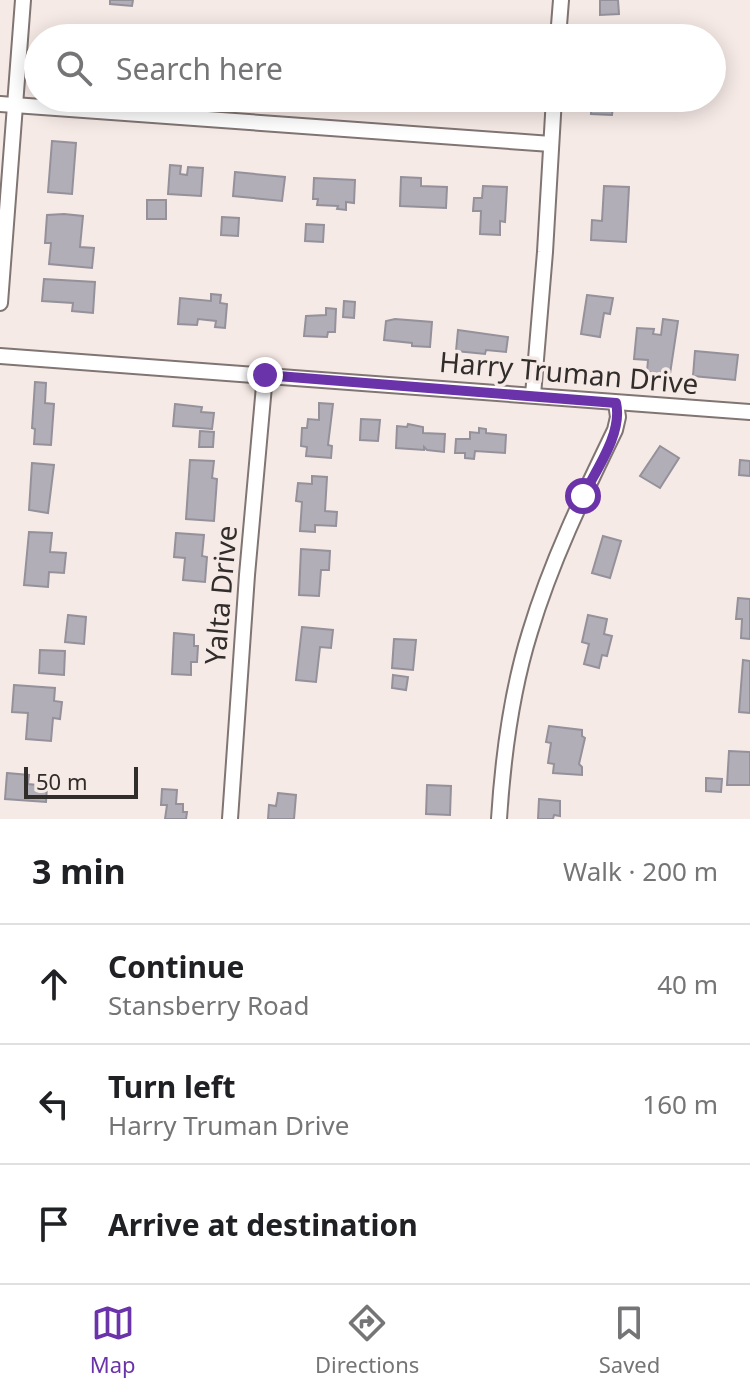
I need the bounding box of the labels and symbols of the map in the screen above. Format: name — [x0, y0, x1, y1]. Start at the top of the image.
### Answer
street label: Harry Truman Drive — [438, 342, 700, 402]
route end — [247, 357, 283, 393]
route start — [565, 478, 601, 514]
street label: Yalta Drive — [195, 524, 245, 666]
scale bar — [24, 763, 138, 799]

